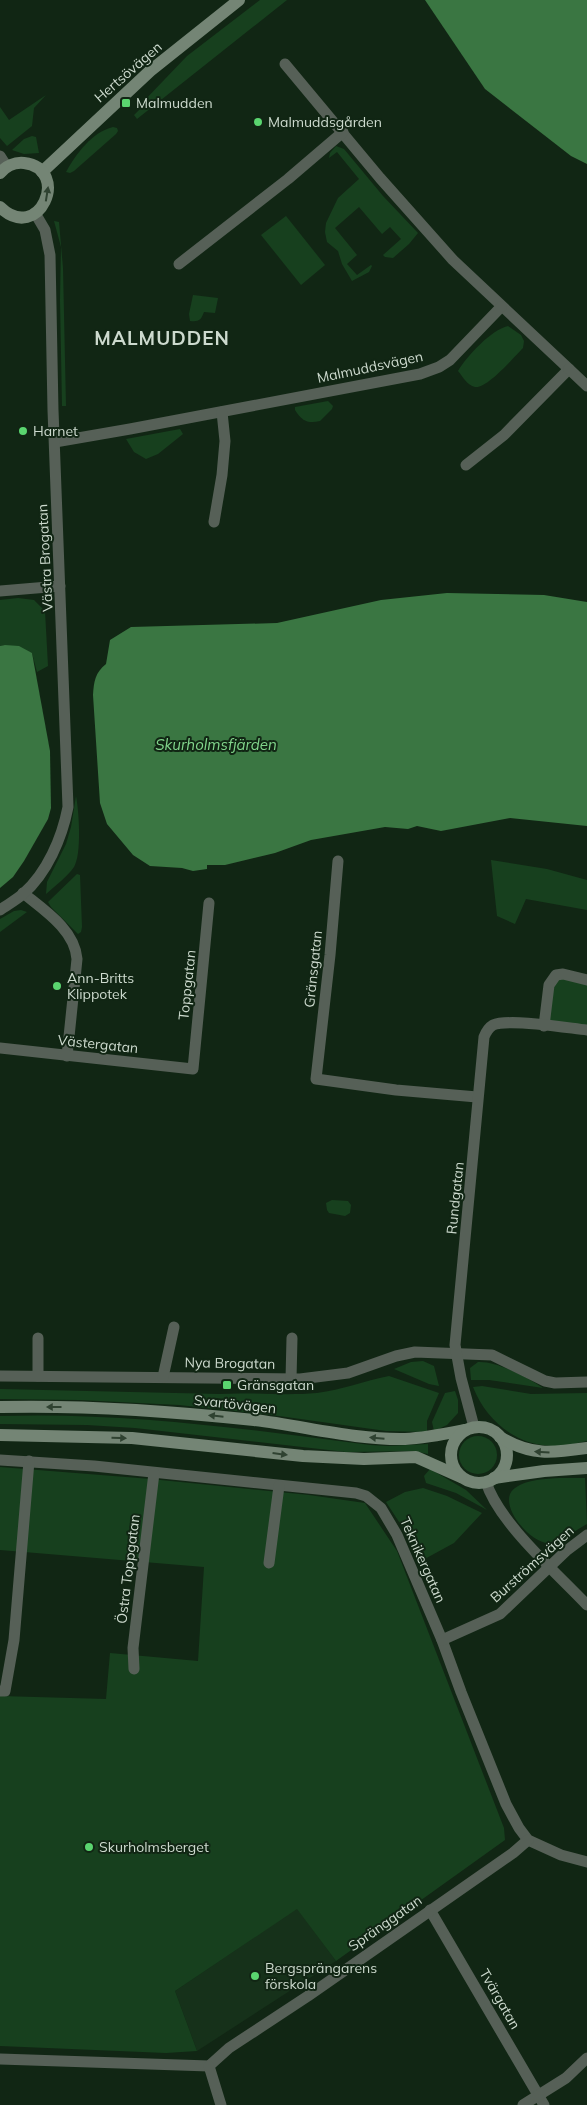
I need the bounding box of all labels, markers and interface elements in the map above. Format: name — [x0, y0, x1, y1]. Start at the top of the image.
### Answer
street label: Hertsövägen — [91, 38, 165, 106]
place label: Malmudden — [136, 94, 213, 112]
marker: Malmudden — [120, 97, 132, 109]
place label: Malmuddsgården — [268, 113, 382, 131]
marker: Malmuddsgården — [252, 116, 264, 128]
one-way arrow — [43, 185, 51, 201]
district label: MALMUDDEN — [94, 326, 230, 350]
street label: Malmuddsvägen — [315, 347, 425, 387]
place label: Harnet — [33, 422, 78, 440]
marker: Harnet — [17, 425, 29, 437]
street label: Västra Brogatan — [33, 504, 57, 612]
water label: Skurholmsfjärden — [155, 735, 277, 754]
street label: Gränsgatan — [300, 930, 326, 1008]
street label: Toppgatan — [174, 949, 200, 1021]
place label: Ann-Britts Klippotek — [67, 969, 134, 1003]
marker: Ann-Britts Klippotek — [51, 980, 63, 992]
street label: Västergatan — [57, 1031, 139, 1057]
street label: Rundgatan — [442, 1161, 468, 1235]
street label: Nya Brogatan — [185, 1353, 275, 1373]
place label: Gränsgatan — [237, 1376, 314, 1394]
marker: Gränsgatan — [221, 1379, 233, 1391]
street label: Svartövägen — [193, 1391, 277, 1417]
one-way arrow — [46, 1403, 62, 1411]
one-way arrow — [208, 1412, 224, 1420]
one-way arrow — [369, 1433, 385, 1441]
one-way arrow — [111, 1434, 127, 1442]
one-way arrow — [534, 1447, 550, 1455]
one-way arrow — [273, 1450, 289, 1458]
street label: Östra Toppgatan — [112, 1513, 144, 1625]
street label: Teknikergatan — [396, 1514, 450, 1606]
street label: Burströmsvägen — [486, 1522, 578, 1606]
place label: Skurholmsberget — [99, 1838, 209, 1856]
marker: Skurholmsberget — [83, 1841, 95, 1853]
street label: Spränggatan — [345, 1891, 425, 1955]
place label: Bergsprängarens förskola — [265, 1959, 377, 1993]
street label: Tvärgatan — [476, 1966, 524, 2032]
marker: Bergsprängarens förskola — [249, 1970, 261, 1982]

